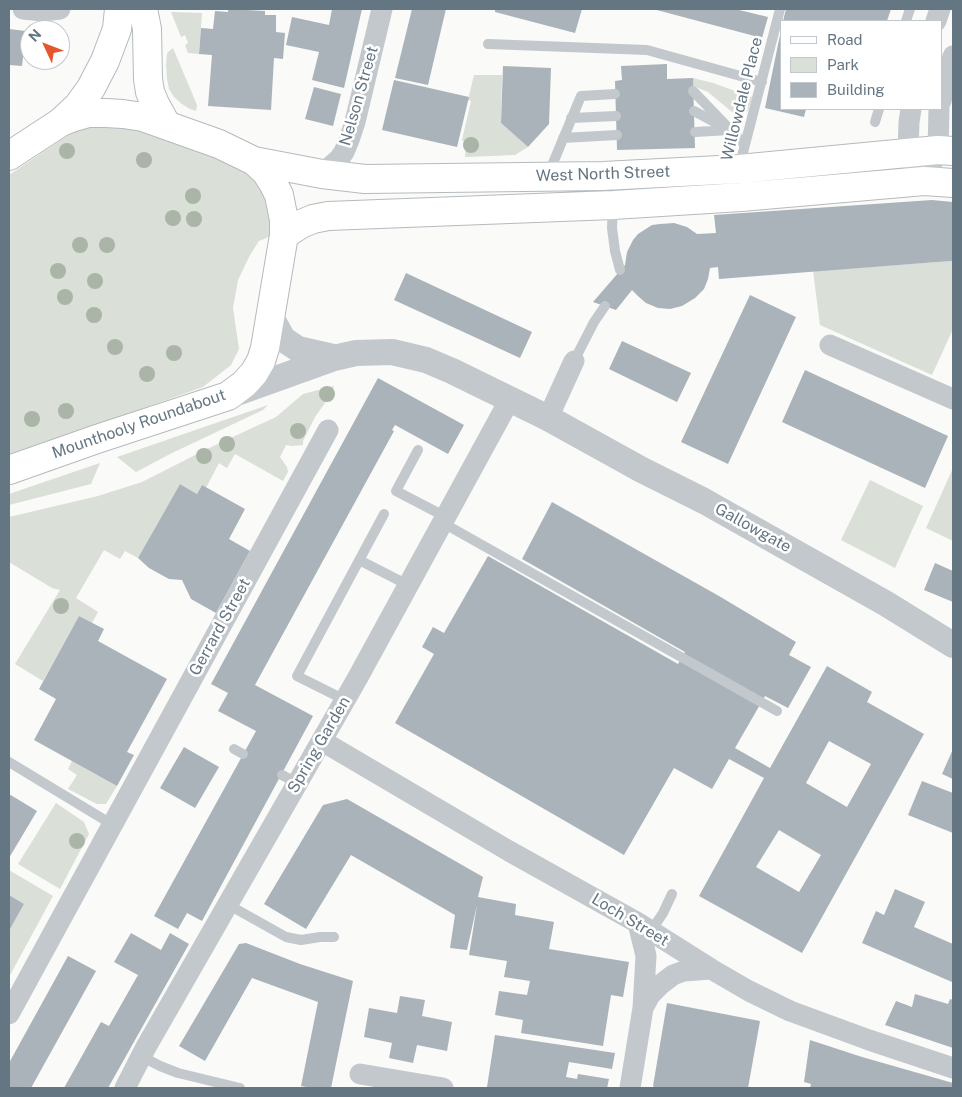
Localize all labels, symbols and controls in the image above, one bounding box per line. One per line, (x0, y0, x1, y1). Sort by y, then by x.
north arrow (20, 20, 70, 70)
legend (780, 20, 942, 110)
text: N (25, 26, 44, 45)
text: Road (827, 31, 863, 48)
street label: Willowdale Place (717, 35, 767, 163)
street label: Nelson Street (336, 44, 382, 148)
text: Park (827, 56, 859, 73)
text: Building (827, 81, 885, 98)
street label: West North Street (535, 162, 671, 186)
street label: Mounthooly Roundabout (50, 385, 228, 463)
street label: Gallowgate (712, 499, 794, 557)
street label: Gerrard Street (185, 575, 255, 679)
street label: Spring Garden (284, 693, 354, 797)
street label: Loch Street (588, 890, 672, 950)

